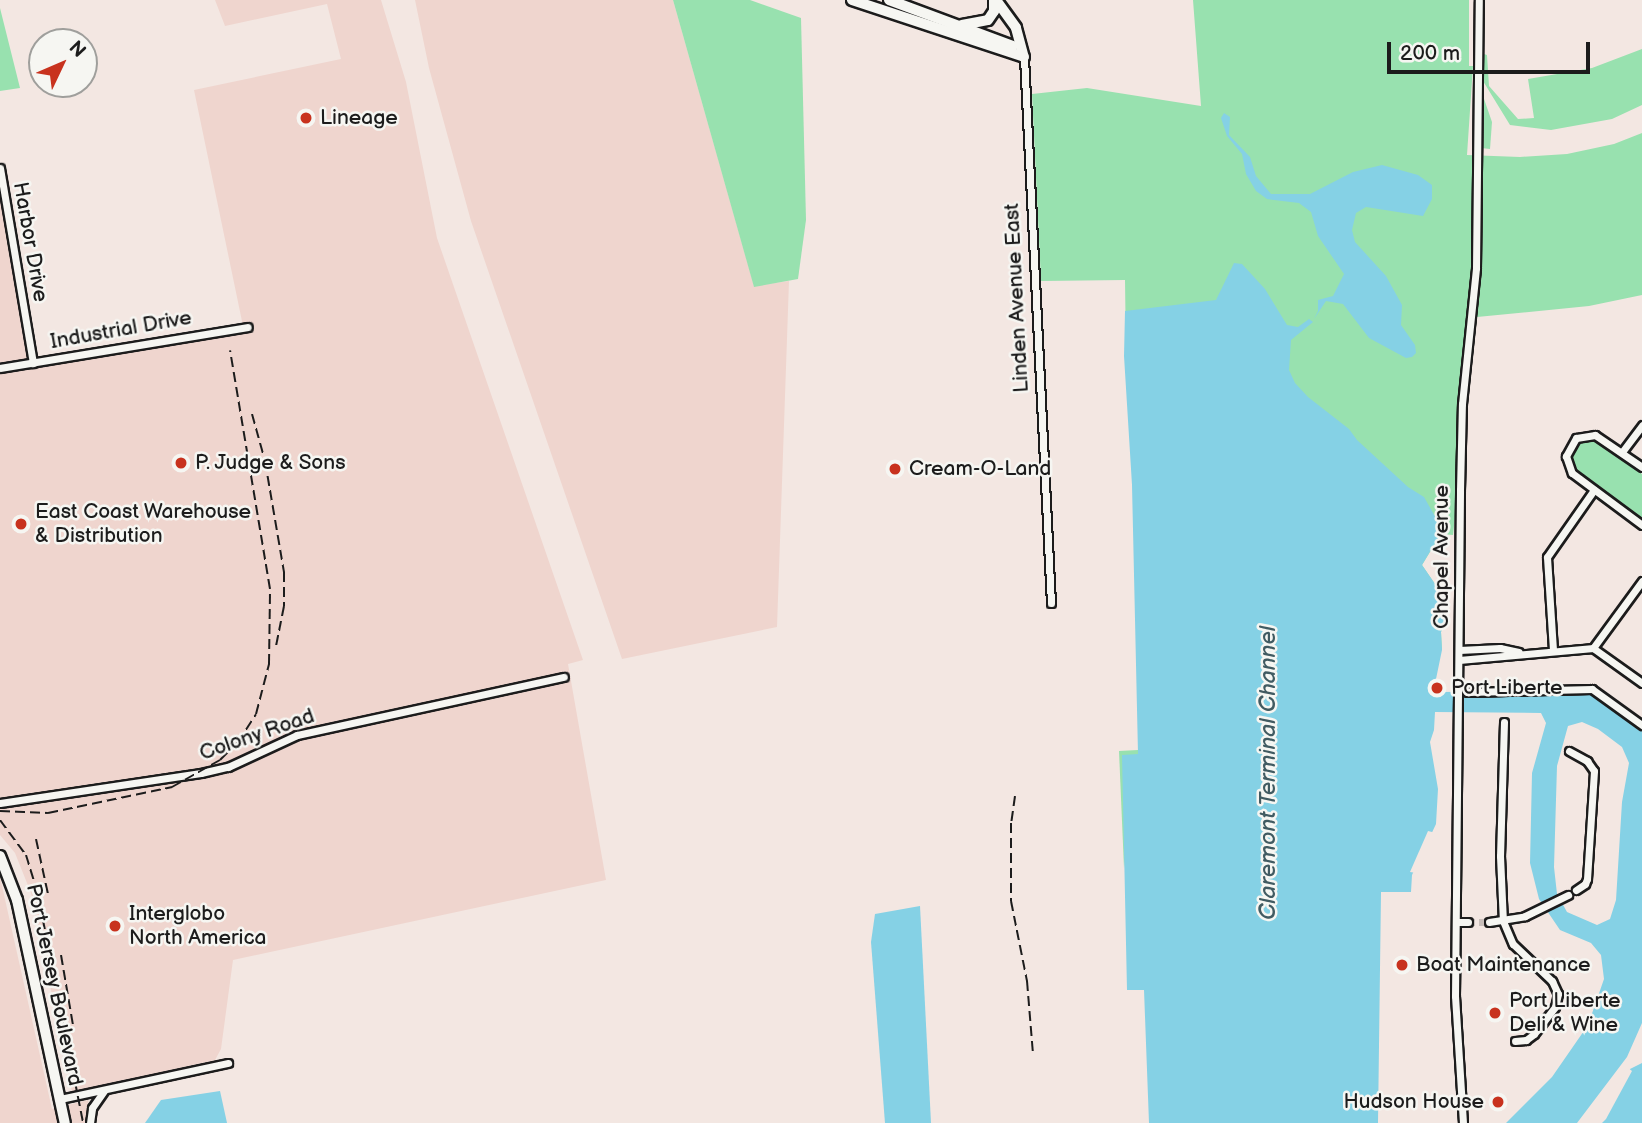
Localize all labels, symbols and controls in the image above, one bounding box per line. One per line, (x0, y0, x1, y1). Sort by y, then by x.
north arrow (28, 28, 98, 98)
scale bar (1390, 28, 1593, 72)
text: N (64, 36, 90, 63)
text: 200 m (1400, 41, 1460, 66)
place label: Lineage (320, 105, 398, 131)
marker: Lineage (298, 110, 314, 126)
street label: Harbor Drive (7, 180, 53, 304)
street label: Linden Avenue East (999, 203, 1035, 393)
street label: Industrial Drive (48, 305, 194, 355)
place label: P. Judge & Sons (195, 450, 347, 476)
marker: P. Judge & Sons (173, 455, 189, 471)
place label: Cream-O-Land (909, 456, 1051, 482)
marker: Cream-O-Land (887, 461, 903, 477)
street label: Chapel Avenue (1429, 485, 1455, 629)
place label: East Coast Warehouse & Distribution (35, 499, 252, 549)
marker: East Coast Warehouse & Distribution (13, 516, 29, 532)
water label: Claremont Terminal Channel (1254, 626, 1282, 920)
place label: Port Liberte (1451, 675, 1563, 701)
marker: Port Liberte (1429, 680, 1445, 696)
street label: Colony Road (196, 703, 318, 767)
street label: Port Jersey Boulevard (20, 881, 88, 1089)
place label: Interglobo North America (129, 901, 266, 951)
marker: Interglobo North America (107, 918, 123, 934)
place label: Boat Maintenance (1416, 952, 1591, 978)
marker: Boat Maintenance (1394, 957, 1410, 973)
place label: Port Liberte Deli & Wine (1509, 988, 1621, 1038)
marker: Port Liberte Deli & Wine (1487, 1005, 1503, 1021)
place label: Hudson House (1343, 1089, 1484, 1115)
marker: Hudson House (1490, 1094, 1506, 1110)

